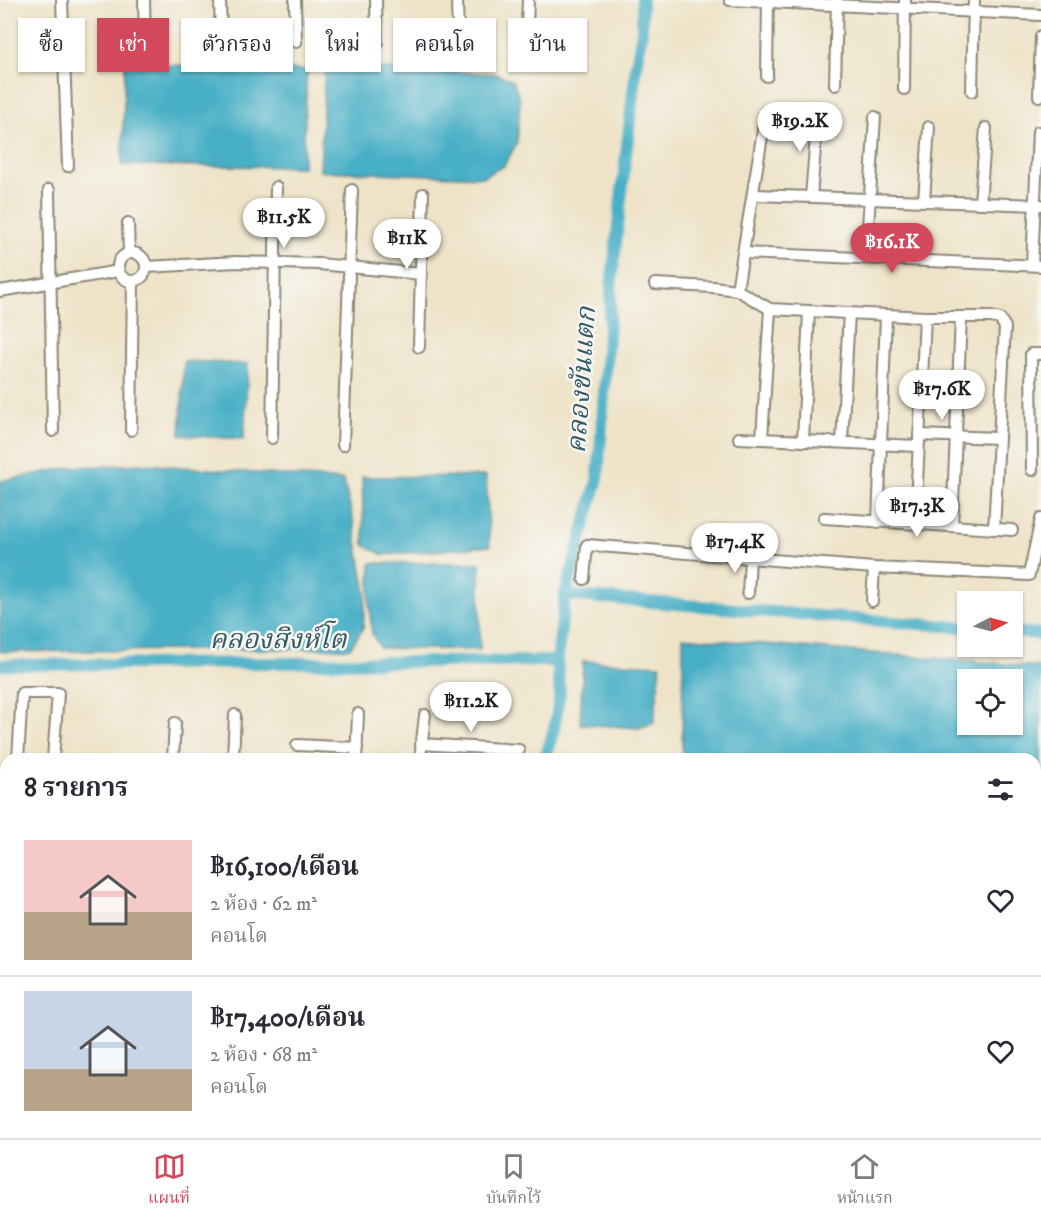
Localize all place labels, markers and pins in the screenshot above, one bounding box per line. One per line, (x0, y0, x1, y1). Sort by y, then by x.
pin: ฿19.2K (751, 102, 849, 153)
pin: ฿11.5K (235, 198, 333, 249)
pin: ฿11K (371, 219, 443, 270)
pin: ฿16.1K (843, 223, 941, 274)
pin: ฿17.6K (893, 370, 991, 421)
pin: ฿17.3K (868, 487, 966, 538)
pin: ฿17.4K (686, 523, 784, 574)
pin: ฿11.2K (422, 682, 520, 733)

